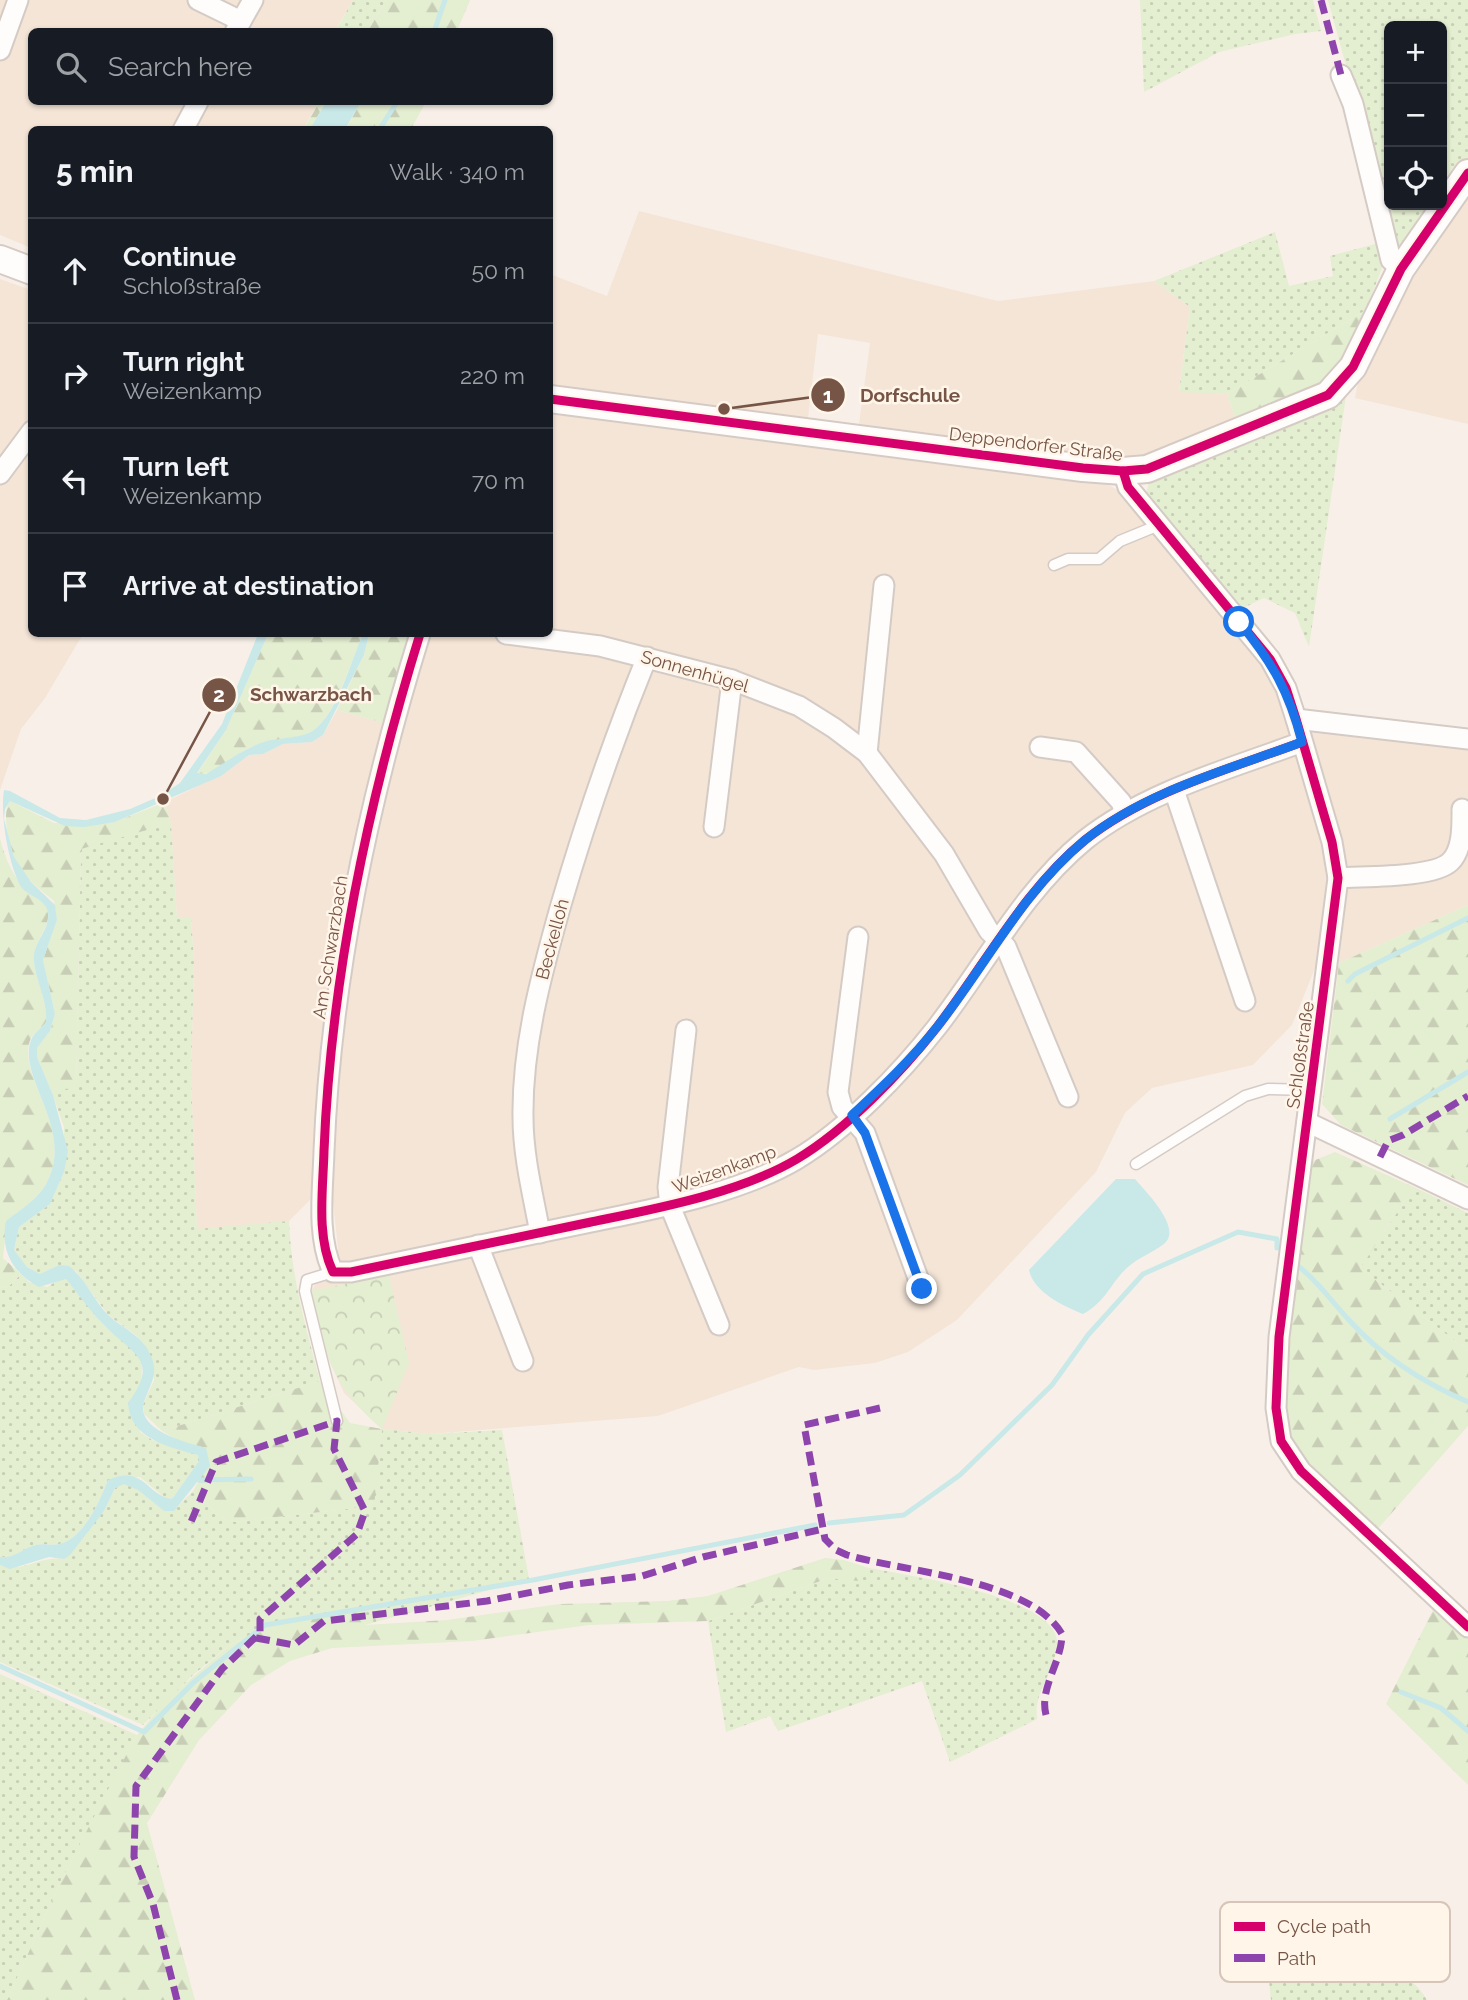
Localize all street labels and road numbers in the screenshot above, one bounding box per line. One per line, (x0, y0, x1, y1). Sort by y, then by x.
street label: Deppendorfer Straße (948, 423, 1125, 465)
street label: Sonnenhügel (639, 646, 752, 696)
street label: Am Schwarzbach (308, 874, 352, 1020)
street label: Beckelloh (531, 896, 573, 982)
street label: Schloßstraße (1282, 1000, 1318, 1110)
street label: Weizenkamp (669, 1141, 779, 1197)

